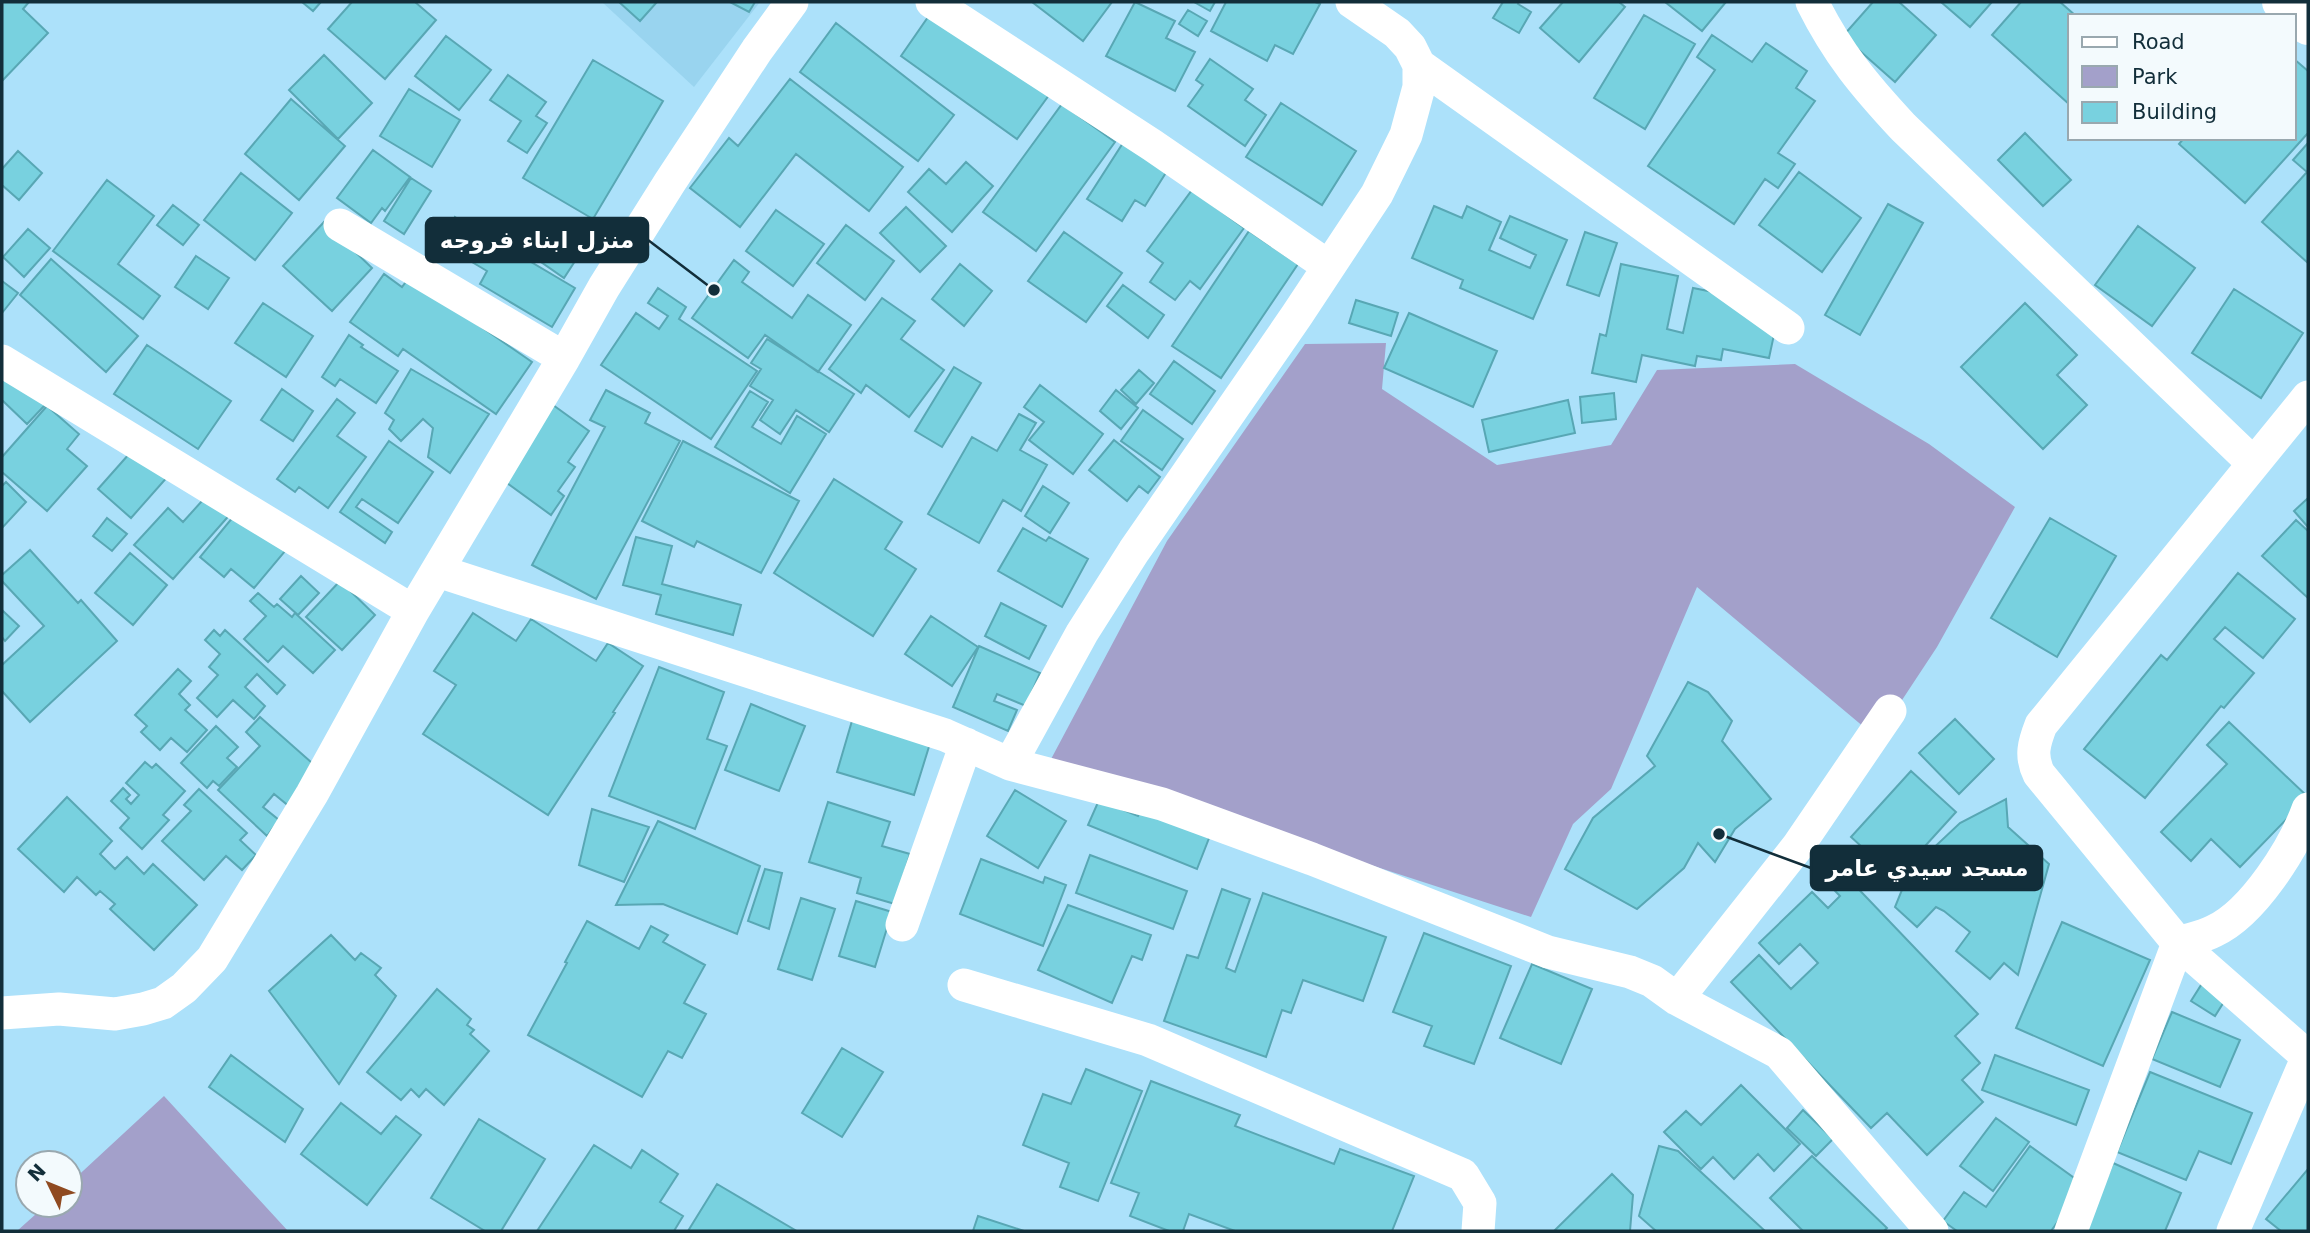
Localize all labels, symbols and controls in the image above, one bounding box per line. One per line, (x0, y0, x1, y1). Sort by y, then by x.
legend (2068, 14, 2296, 140)
text: Road (2132, 30, 2185, 54)
text: Park (2132, 65, 2178, 89)
text: Building (2132, 100, 2217, 124)
callout: منزل ابناء فروجه (426, 218, 648, 262)
text: منزل ابناء فروجه (440, 227, 634, 254)
callout: مسجد سيدي عامر (1811, 846, 2042, 890)
text: مسجد سيدي عامر (1825, 855, 2028, 882)
north arrow (14, 1149, 84, 1219)
text: N (23, 1159, 50, 1186)

